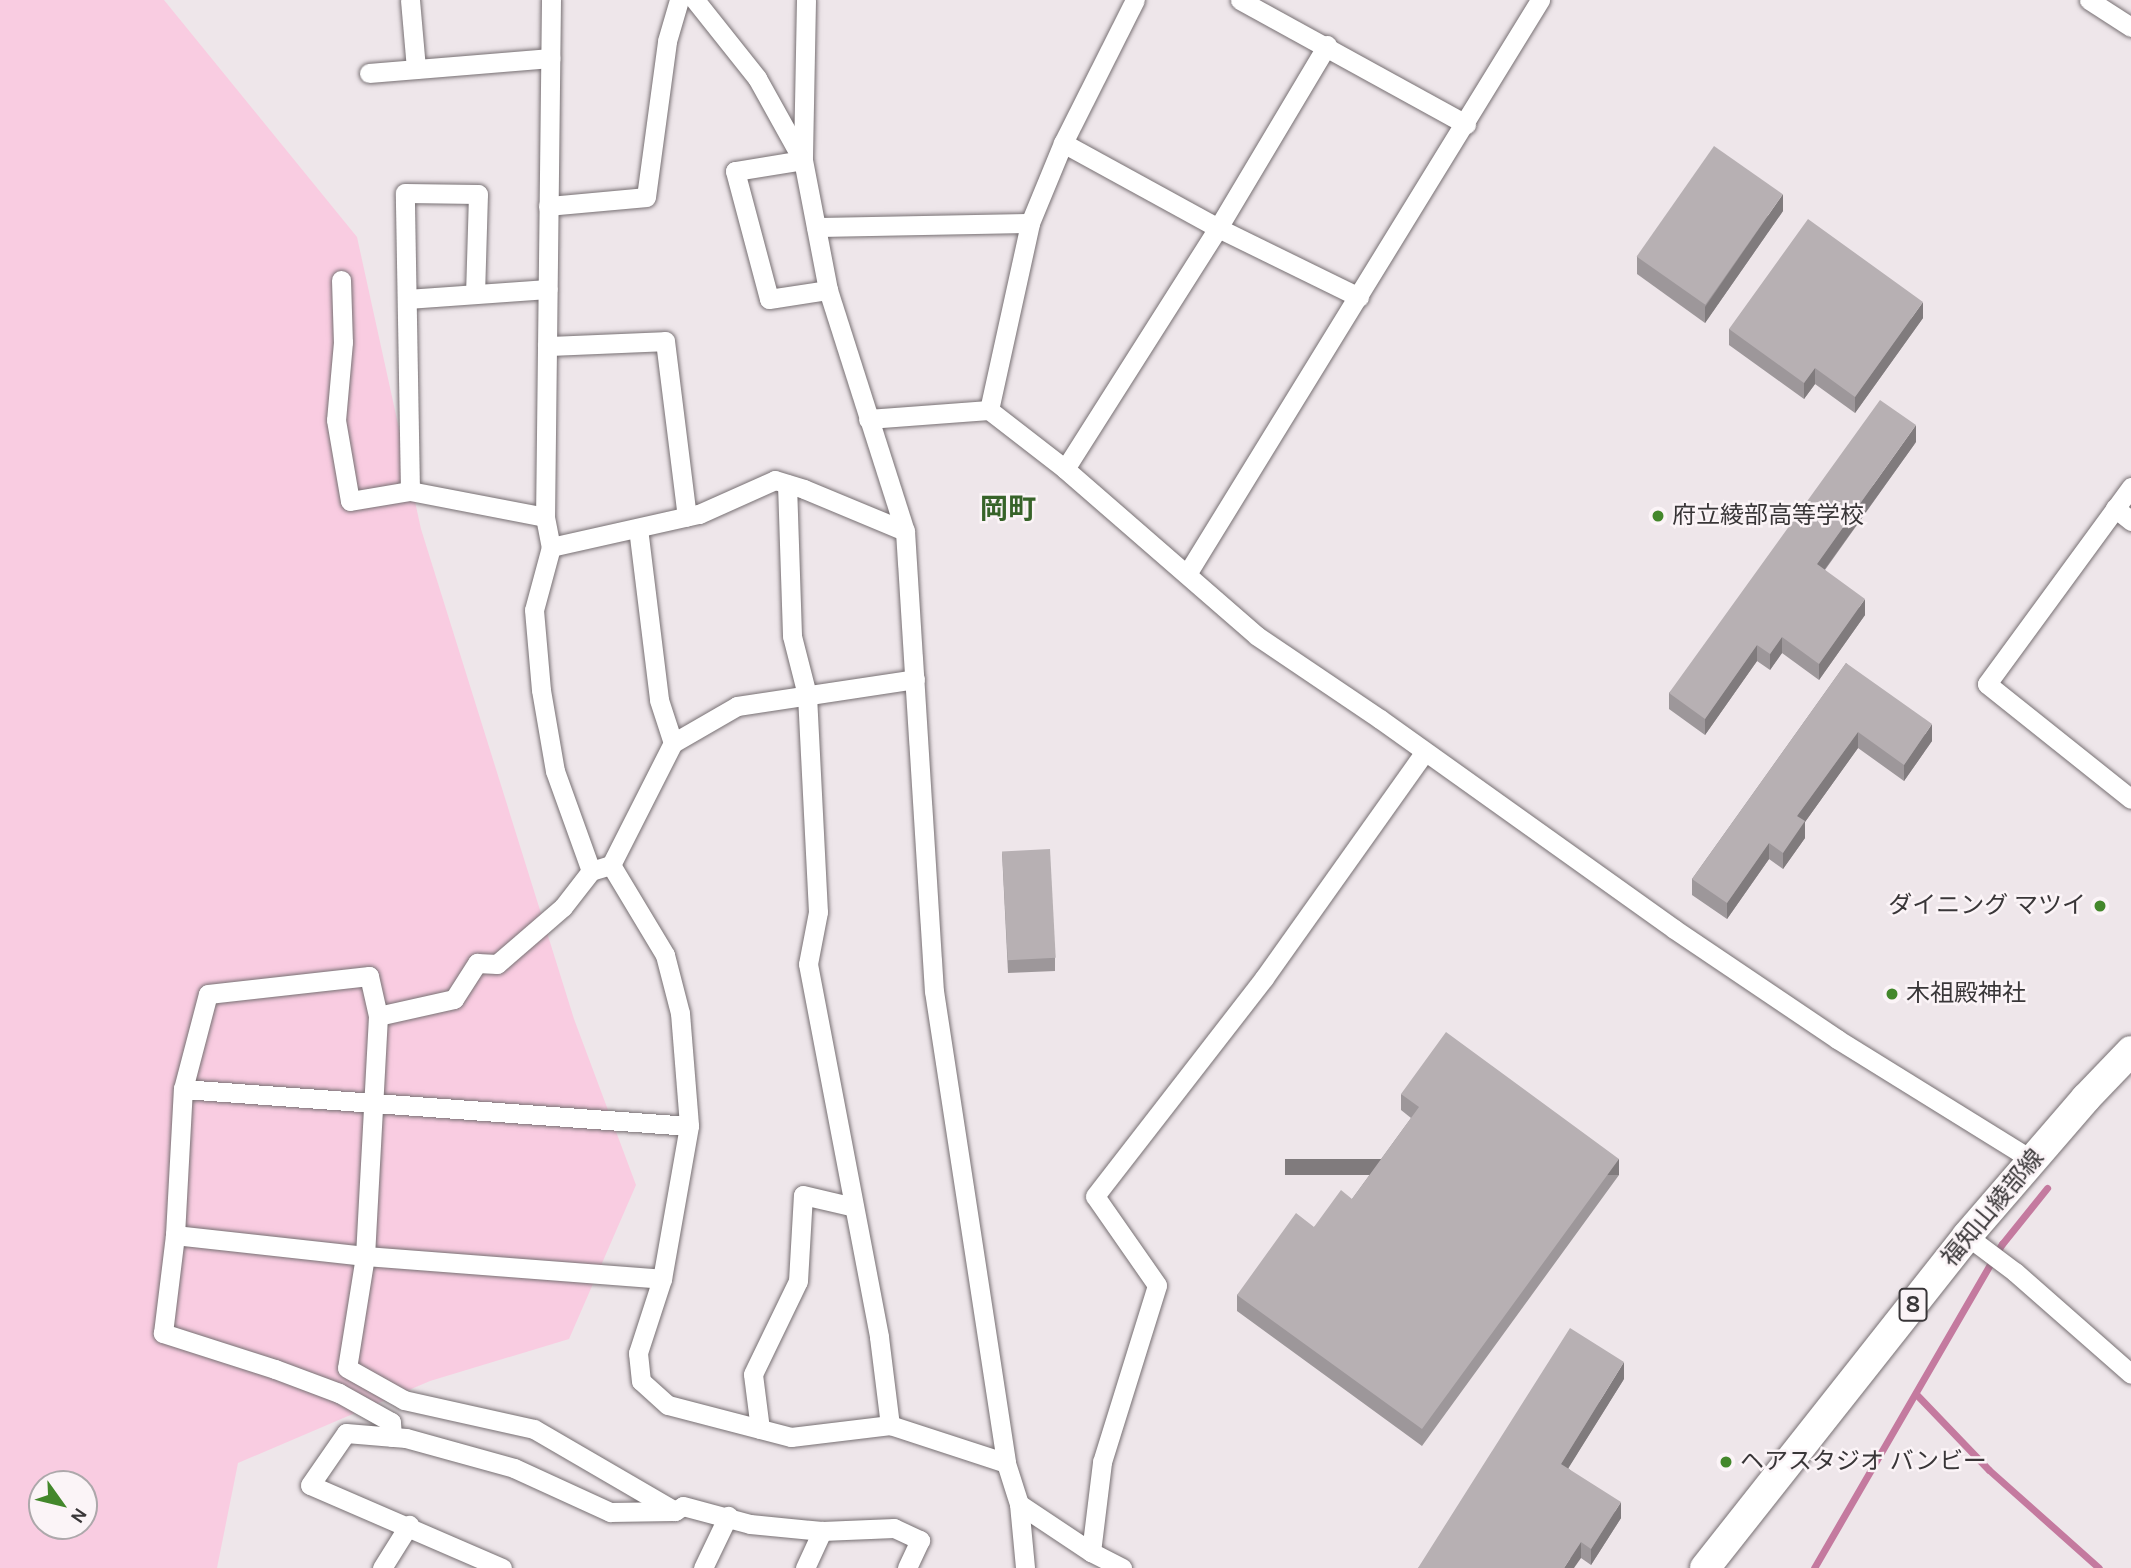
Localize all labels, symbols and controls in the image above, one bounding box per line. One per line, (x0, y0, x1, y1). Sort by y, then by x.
district label: 岡町 (980, 492, 1036, 526)
place label: 府立綾部高等学校 (1672, 502, 1864, 530)
marker: 府立綾部高等学校 (1650, 508, 1666, 524)
place label: ダイニング マツイ (1888, 892, 2086, 920)
marker: ダイニング マツイ (2092, 898, 2108, 914)
place label: 木祖殿神社 (1906, 980, 2026, 1008)
marker: 木祖殿神社 (1884, 986, 1900, 1002)
street label: 福知山綾部線 (1936, 1144, 2050, 1272)
road number: 8 (1897, 1286, 1929, 1324)
place label: ヘアスタジオ バンビー (1740, 1448, 1986, 1476)
marker: ヘアスタジオ バンビー (1718, 1454, 1734, 1470)
north arrow (28, 1470, 98, 1540)
text: N (66, 1504, 92, 1527)

